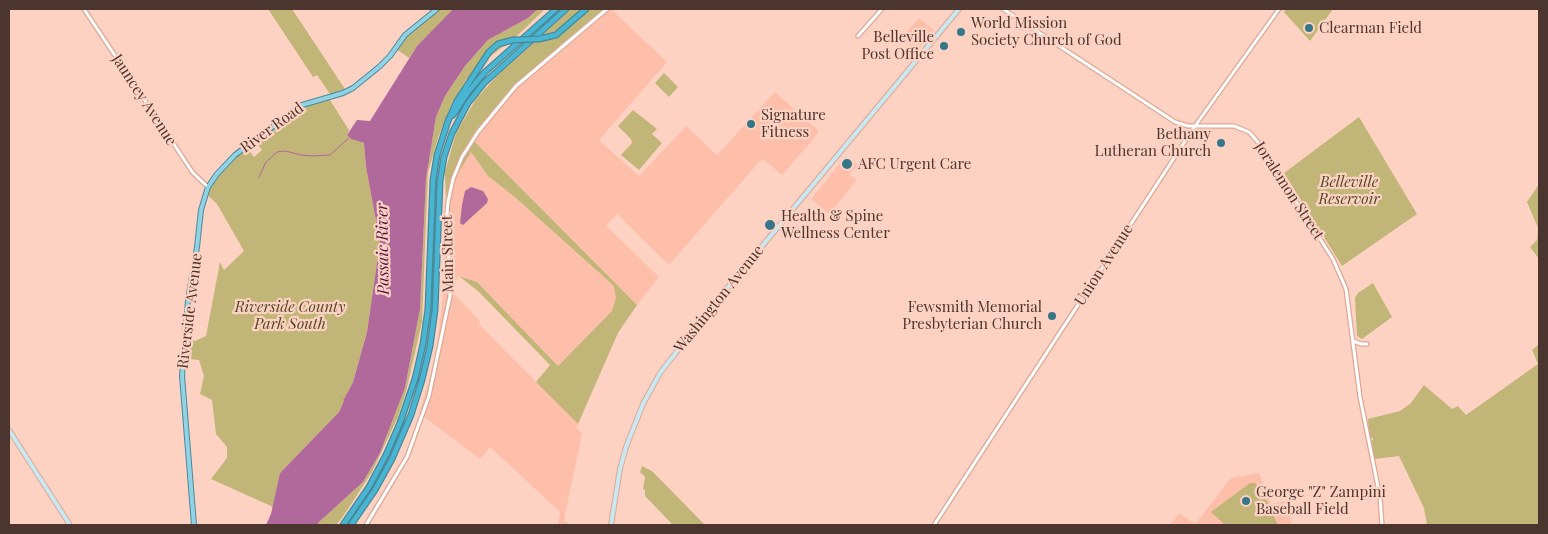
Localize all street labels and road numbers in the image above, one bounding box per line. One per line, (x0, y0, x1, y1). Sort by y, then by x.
street label: Jauncey Avenue (108, 51, 180, 149)
street label: River Road (237, 99, 307, 157)
street label: Joralemon Street (1251, 139, 1327, 243)
street label: Main Street (438, 215, 458, 293)
street label: Union Avenue (1071, 221, 1137, 309)
street label: Washington Avenue (670, 242, 768, 356)
street label: Riverside Avenue (174, 252, 206, 370)

